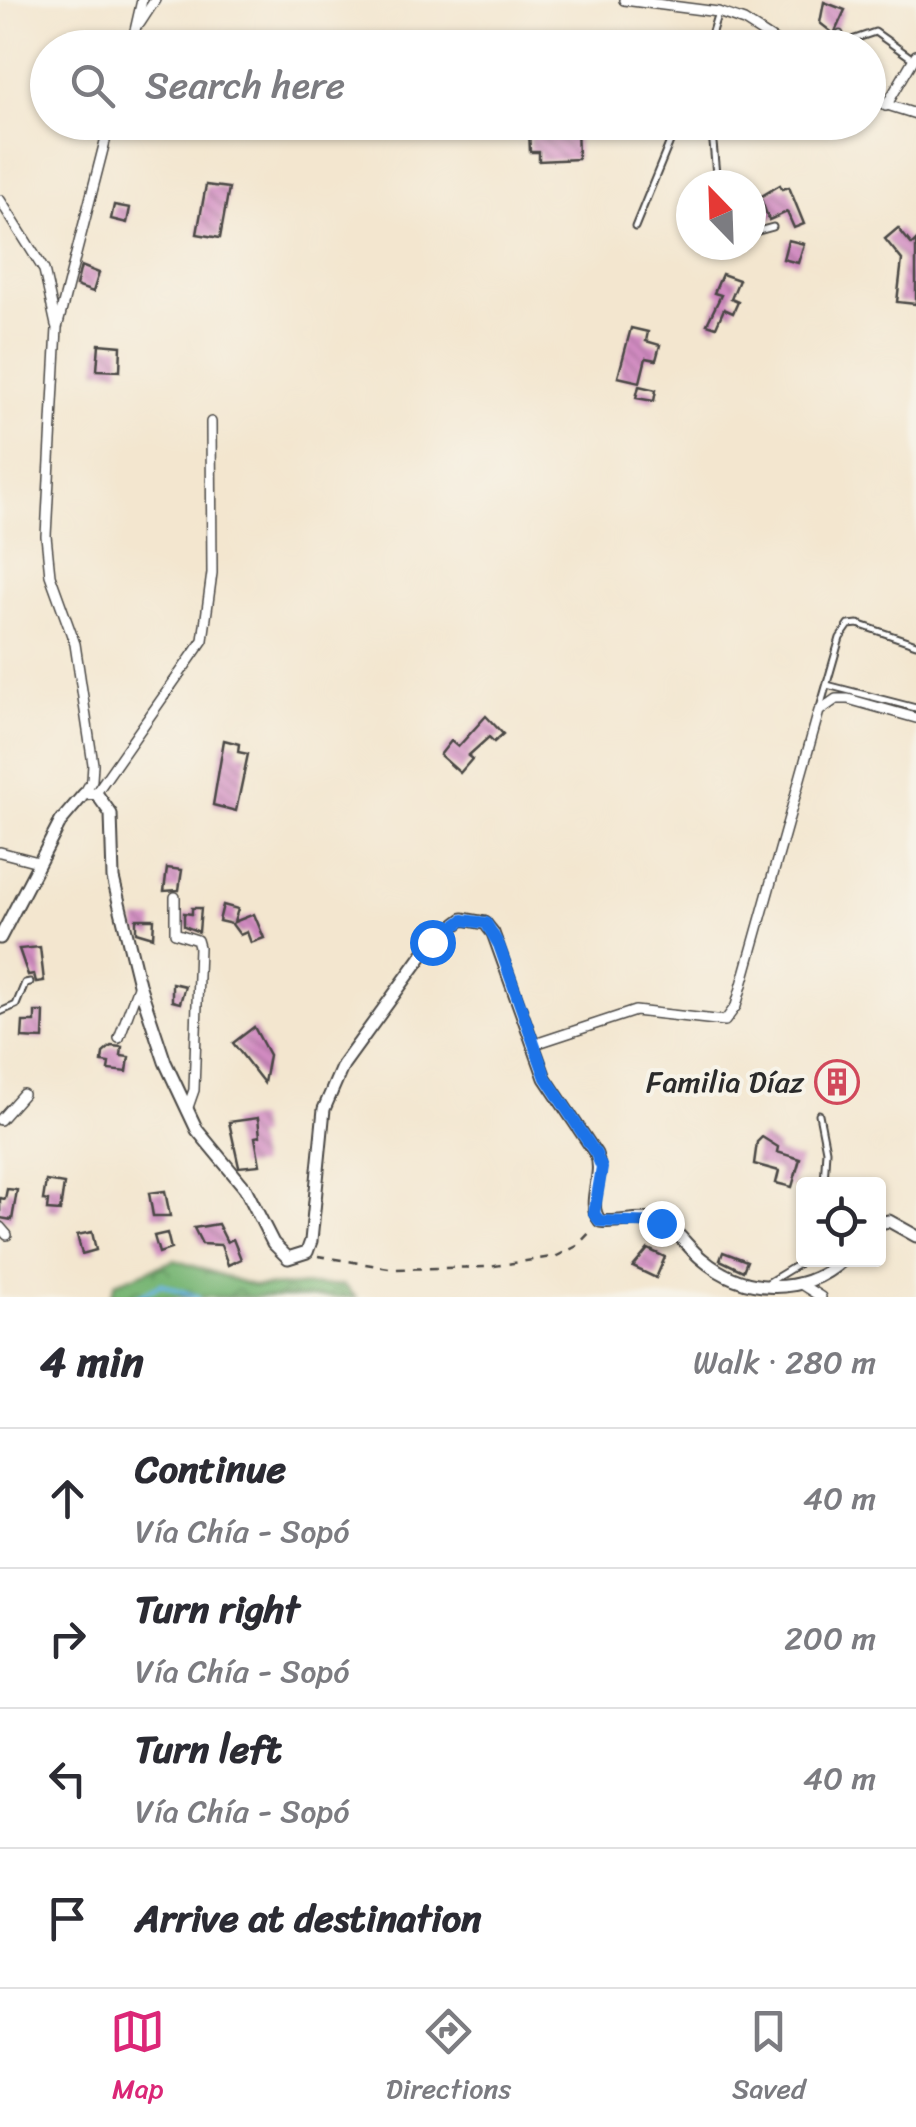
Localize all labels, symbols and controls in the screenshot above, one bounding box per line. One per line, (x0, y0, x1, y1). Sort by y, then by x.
search box (30, 30, 886, 140)
text: Search here (145, 52, 345, 119)
icon: search (65, 58, 120, 113)
north arrow (676, 170, 766, 260)
route start (410, 920, 456, 966)
place label: Familia Díaz (646, 1055, 805, 1109)
building icon: Familia Díaz (814, 1059, 860, 1105)
map controls (796, 1177, 886, 1267)
button: locate (796, 1177, 886, 1267)
route end (639, 1201, 685, 1247)
text: 4 min (40, 1325, 144, 1399)
text: Walk · 280 m (693, 1334, 876, 1391)
text: Continue (135, 1436, 286, 1503)
text: 40 m (803, 1470, 876, 1527)
icon: ahead (40, 1471, 95, 1526)
text: Vía Chía - Sopó (135, 1503, 349, 1560)
text: Turn right (135, 1576, 300, 1643)
text: 200 m (784, 1610, 876, 1667)
icon: right (40, 1611, 95, 1666)
text: Vía Chía - Sopó (135, 1643, 349, 1700)
text: Turn left (135, 1716, 281, 1783)
text: 40 m (803, 1750, 876, 1807)
icon: left (40, 1751, 95, 1806)
text: Vía Chía - Sopó (135, 1783, 349, 1840)
text: Arrive at destination (135, 1885, 482, 1952)
icon: arrive (40, 1891, 95, 1946)
tab: Map (110, 2004, 165, 2113)
tab: Directions (386, 2004, 511, 2113)
tab: Saved (732, 2004, 806, 2113)

